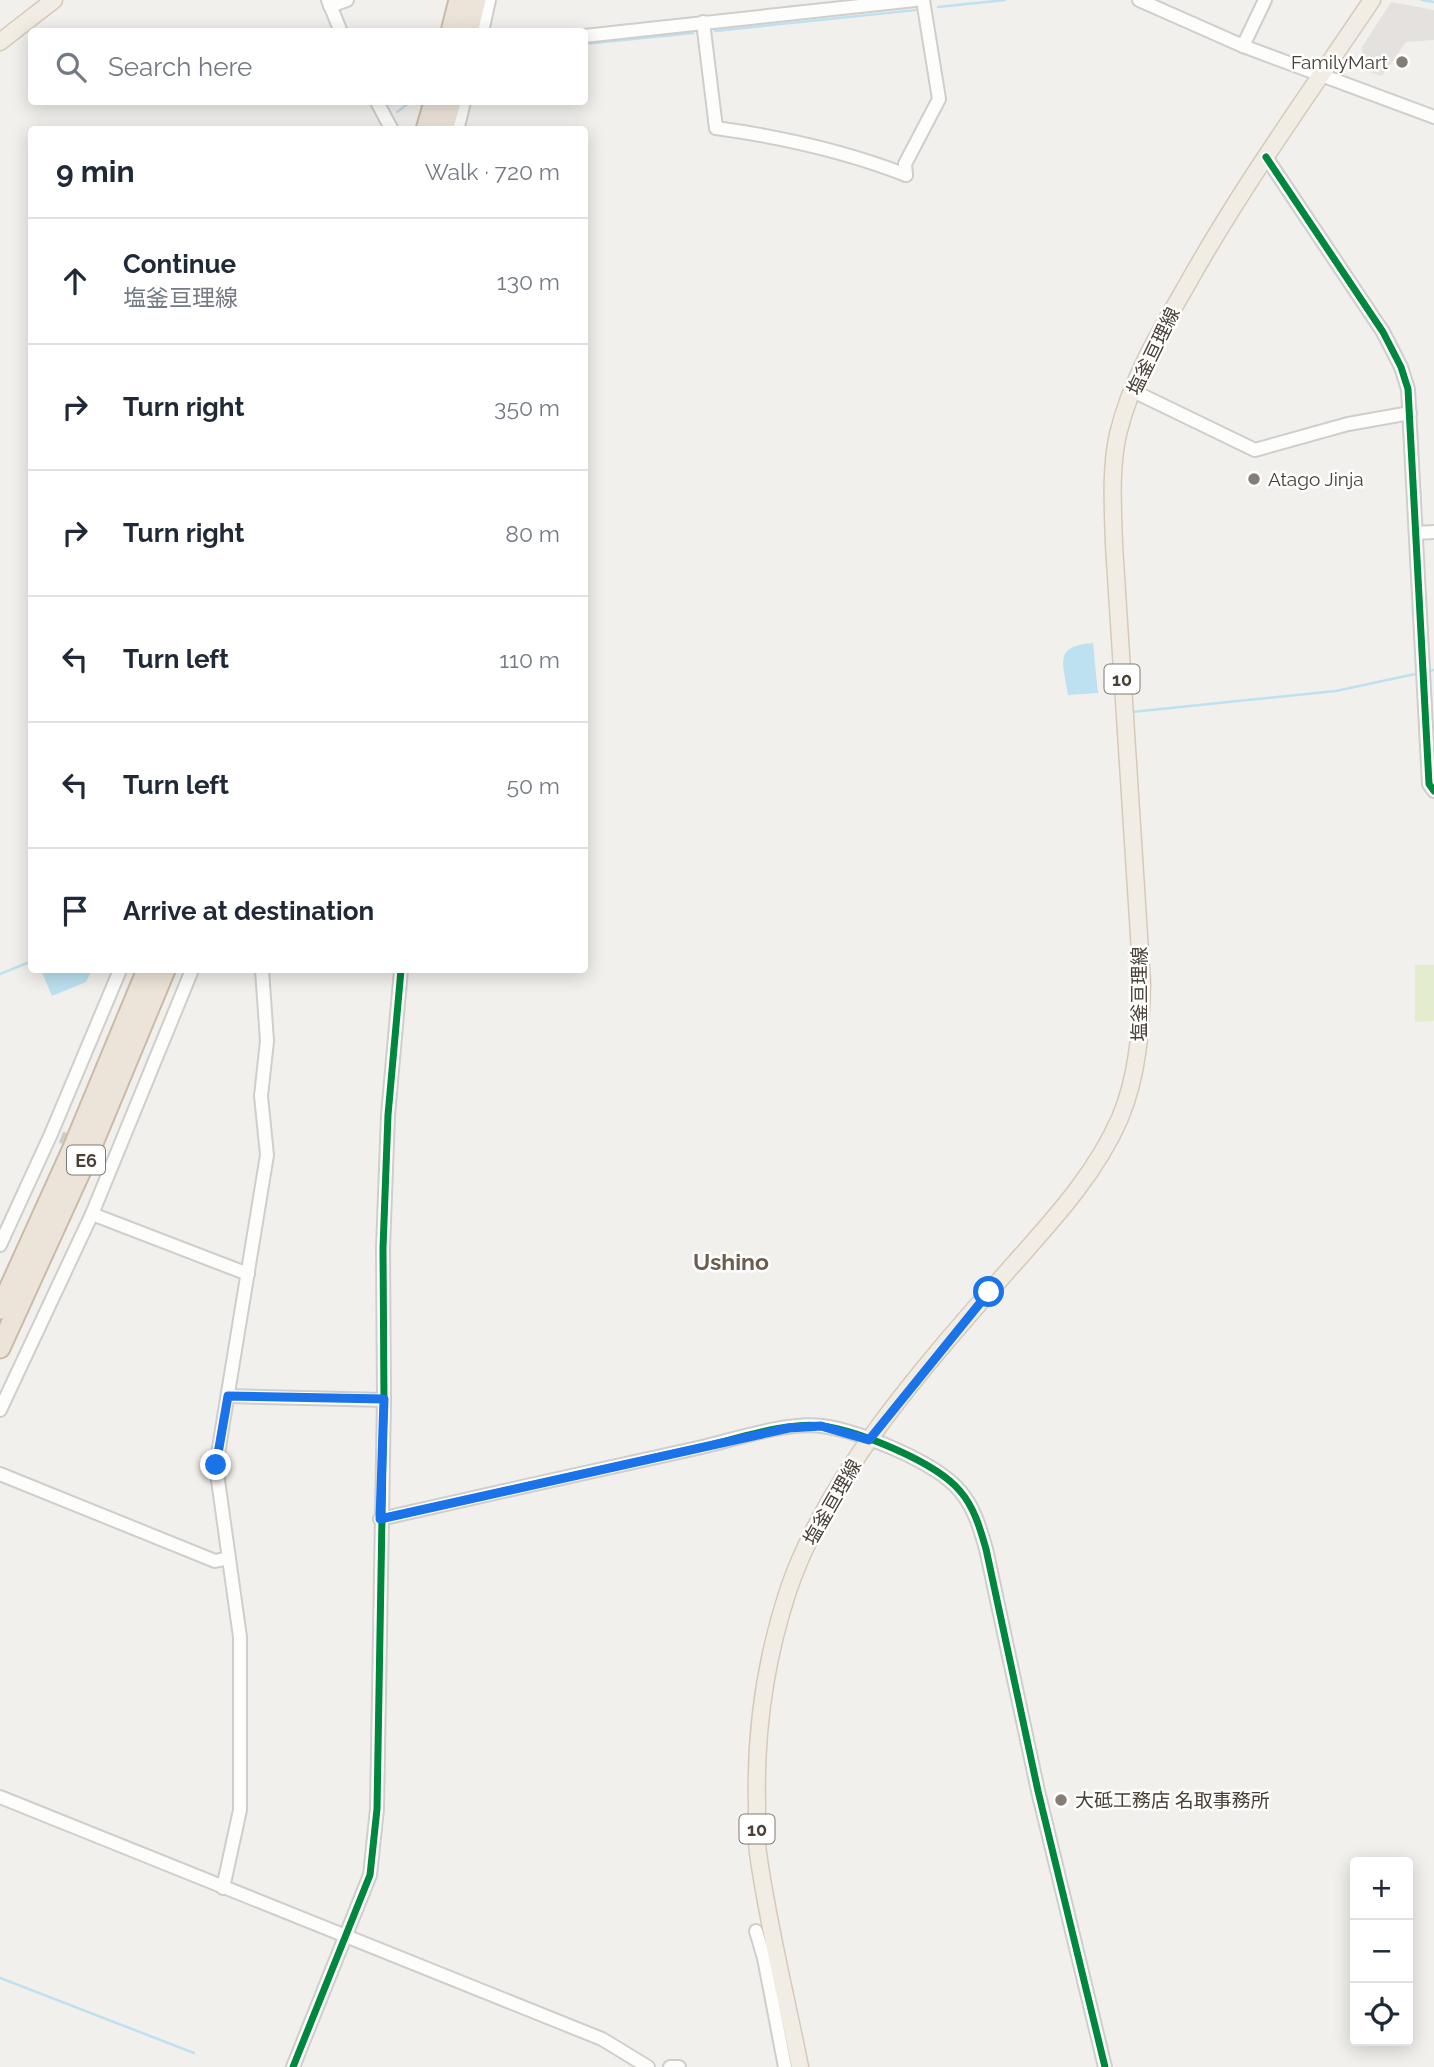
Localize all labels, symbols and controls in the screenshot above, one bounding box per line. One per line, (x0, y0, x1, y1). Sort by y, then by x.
search box (28, 28, 588, 105)
icon: search (52, 48, 90, 86)
place label: FamilyMart (1291, 51, 1389, 73)
text: Search here (108, 52, 252, 82)
marker: FamilyMart (1394, 54, 1410, 70)
text: 9 min (56, 154, 135, 189)
text: Walk · 720 m (425, 158, 560, 185)
text: Continue (123, 249, 236, 279)
icon: ahead (56, 262, 94, 300)
text: 130 m (497, 268, 560, 295)
text: 塩釜亘理線 (123, 284, 238, 311)
street label: 塩釜亘理線 (1122, 303, 1184, 399)
icon: right (56, 388, 94, 426)
text: Turn right (123, 392, 244, 422)
text: 350 m (494, 394, 560, 421)
place label: Atago Jinja (1268, 468, 1364, 490)
marker: Atago Jinja (1246, 471, 1262, 487)
icon: right (56, 514, 94, 552)
text: Turn right (123, 518, 244, 548)
text: 80 m (505, 520, 560, 547)
icon: left (56, 640, 94, 678)
text: Turn left (123, 644, 229, 674)
text: 110 m (499, 646, 560, 673)
road number: 10 (1104, 664, 1140, 694)
icon: left (56, 766, 94, 804)
text: Turn left (123, 770, 229, 800)
text: 50 m (506, 772, 560, 799)
icon: arrive (56, 892, 94, 930)
text: Arrive at destination (123, 896, 374, 926)
street label: 塩釜亘理線 (1128, 946, 1150, 1042)
road number: E6 (67, 1146, 105, 1175)
district label: Ushino (693, 1248, 769, 1275)
route start (973, 1276, 1004, 1307)
route end (200, 1449, 231, 1480)
street label: 塩釜亘理線 (799, 1455, 865, 1549)
place label: 大砥工務店 名取事務所 (1075, 1789, 1270, 1811)
marker: 大砥工務店 名取事務所 (1053, 1792, 1069, 1808)
road number: 10 (740, 1814, 774, 1843)
map controls (1350, 1857, 1413, 2046)
button: + (1350, 1857, 1413, 1920)
button: − (1350, 1920, 1413, 1983)
button: locate (1350, 1983, 1413, 2046)

